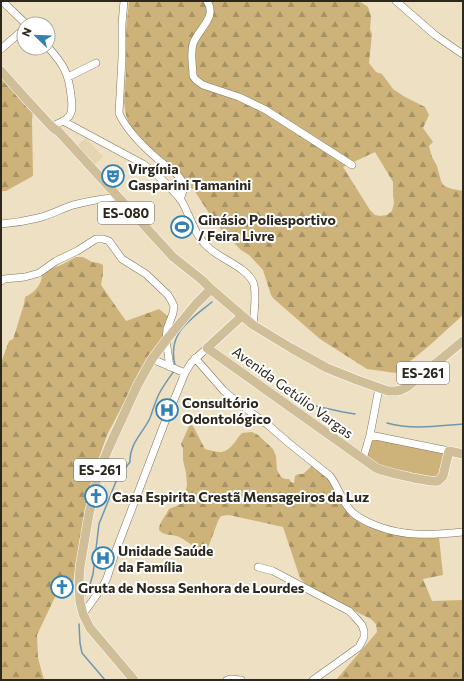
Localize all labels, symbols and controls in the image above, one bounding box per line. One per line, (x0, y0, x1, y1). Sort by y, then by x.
north arrow (16, 16, 56, 56)
text: N (19, 26, 34, 38)
place label: Virgínia Gasparini Tamanini (128, 160, 251, 193)
theatre icon: Virgínia Gasparini Tamanini (100, 163, 126, 189)
road number: ES-080 (98, 202, 154, 224)
place label: Ginásio Poliesportivo / Feira Livre (198, 211, 336, 244)
sports icon: Ginásio Poliesportivo / Feira Livre (169, 214, 195, 240)
street label: Avenida Getúlio Vargas (229, 342, 357, 442)
road number: ES-261 (397, 362, 449, 384)
place label: Consultório Odontológico (182, 394, 271, 427)
hospital icon: Consultório Odontológico (154, 397, 180, 423)
road number: ES-261 (74, 459, 126, 481)
church icon: Casa Espirita Crestã Mensageiros da Luz (83, 483, 109, 509)
place label: Casa Espirita Crestã Mensageiros da Luz (112, 488, 369, 505)
place label: Unidade Saúde da Família (118, 542, 213, 575)
hospital icon: Unidade Saúde da Família (90, 545, 116, 571)
church icon: Gruta de Nossa Senhora de Lourdes (49, 574, 75, 600)
place label: Gruta de Nossa Senhora de Lourdes (78, 579, 305, 596)

